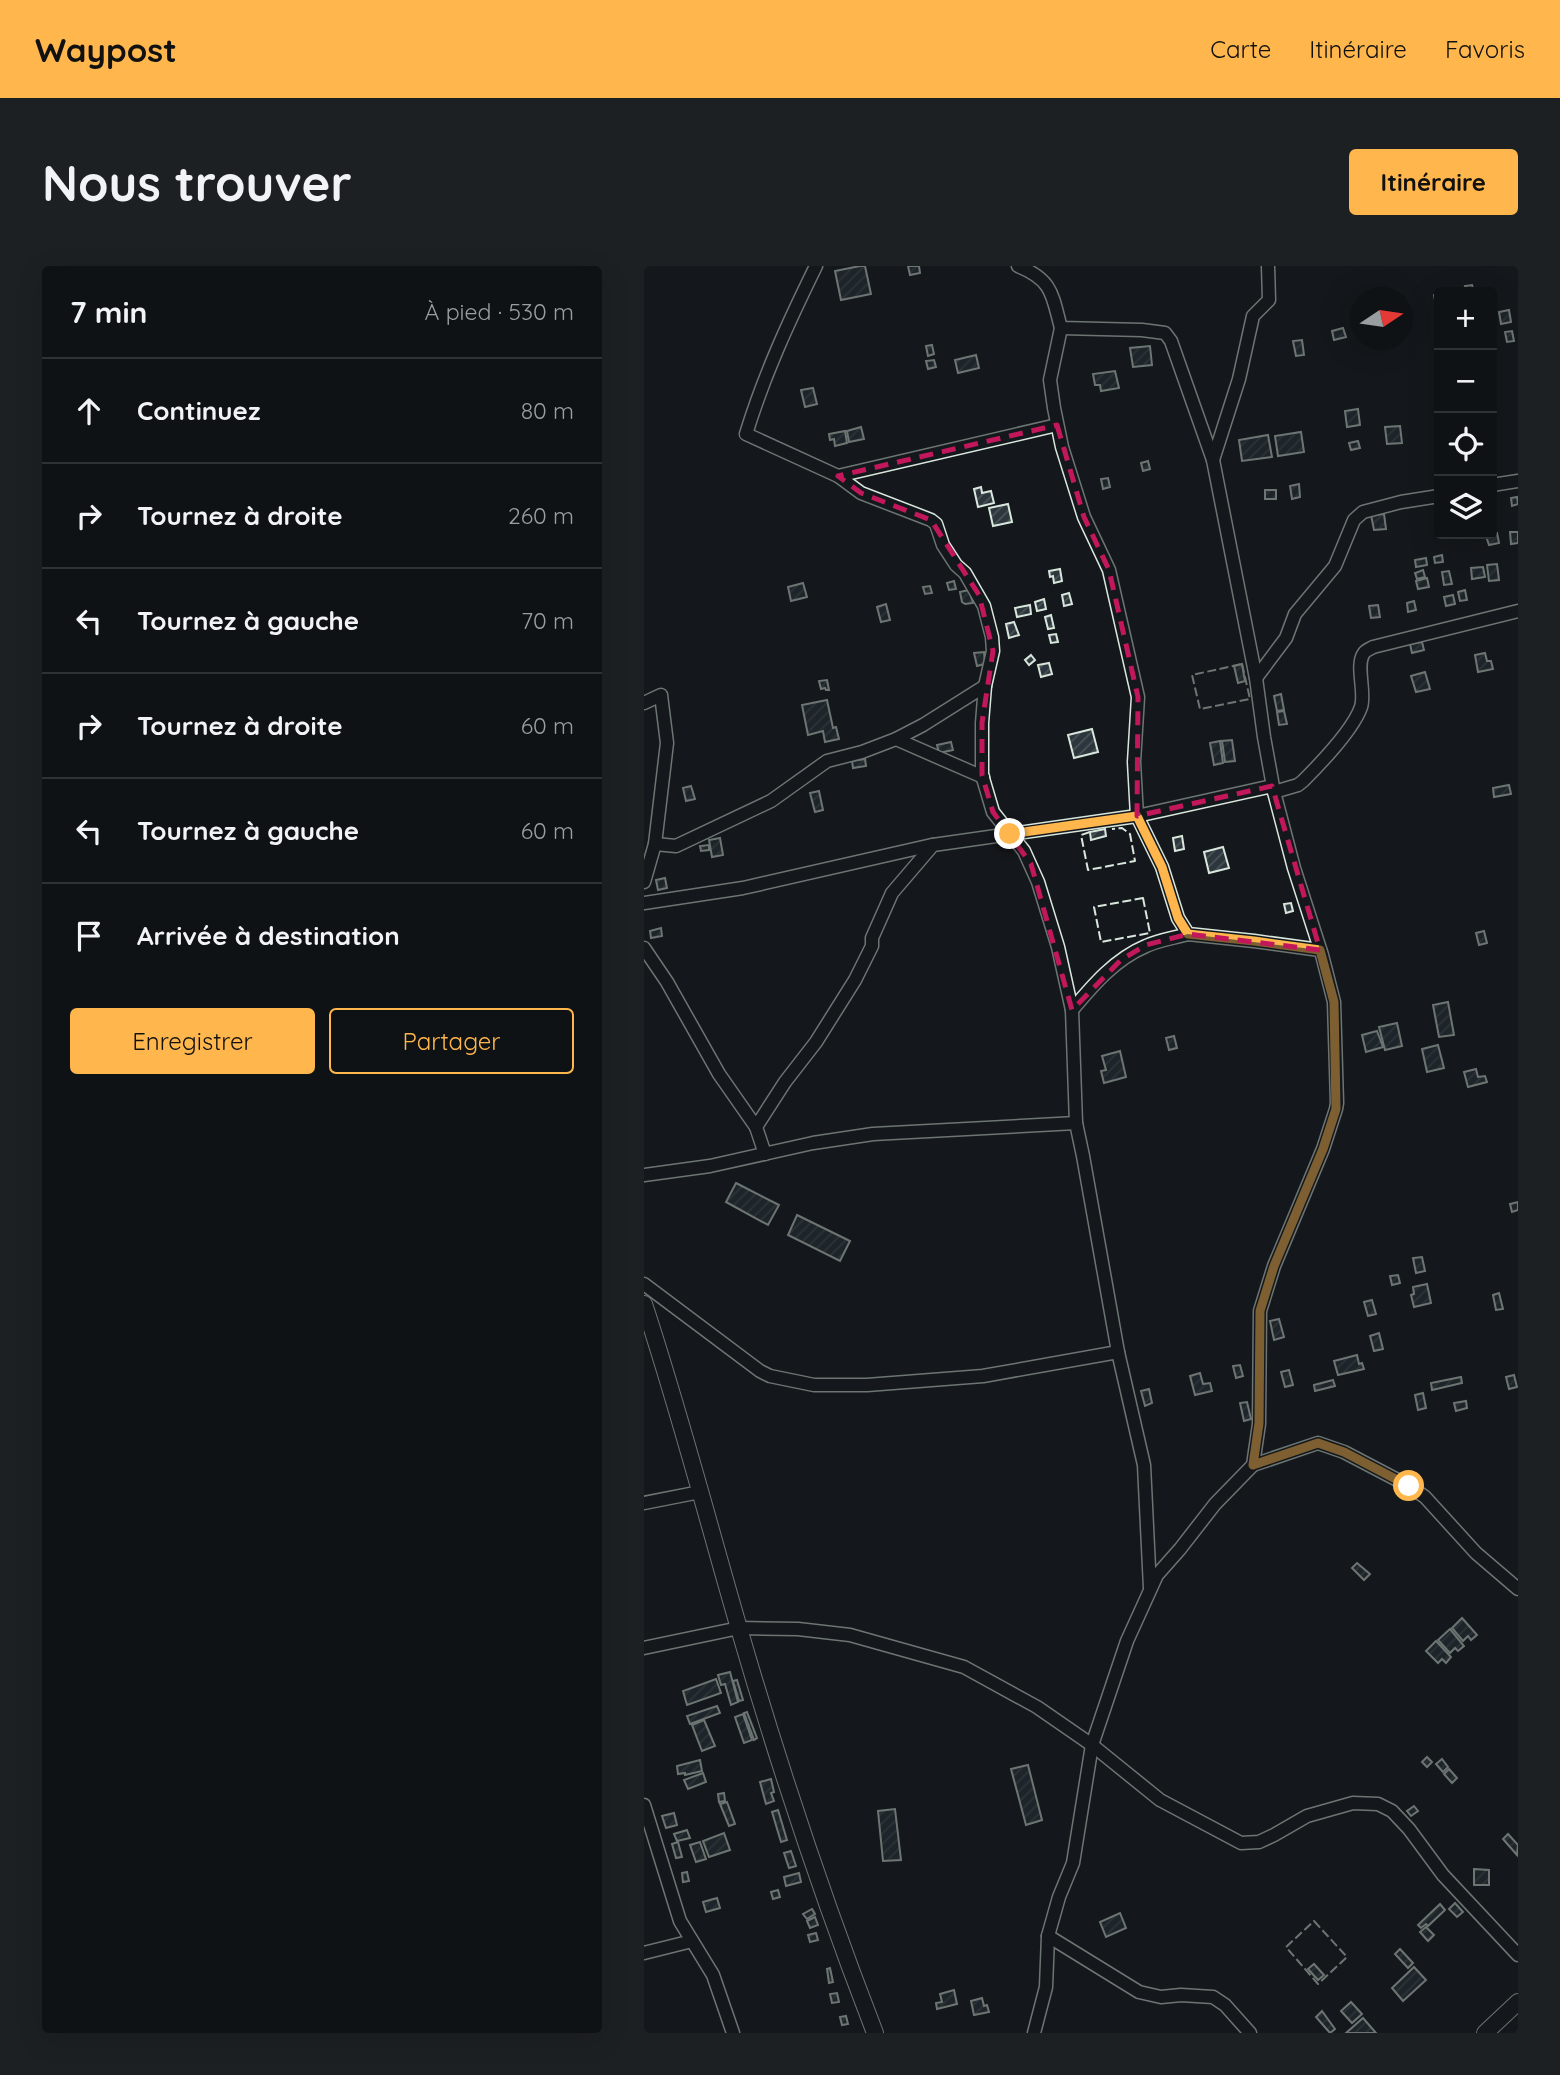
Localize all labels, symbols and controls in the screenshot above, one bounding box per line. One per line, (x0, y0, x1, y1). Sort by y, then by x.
text: Waypost (35, 29, 177, 70)
text: Carte (1210, 34, 1271, 64)
text: Itinéraire (1309, 34, 1407, 64)
text: Favoris (1445, 34, 1525, 64)
button: Itinéraire (1349, 149, 1518, 215)
text: Nous trouver (42, 152, 352, 213)
north arrow (1350, 287, 1413, 350)
map controls (1434, 287, 1497, 539)
button: + (1434, 287, 1497, 350)
text: 7 min (70, 293, 148, 331)
text: À pied · 530 m (424, 297, 574, 326)
button: − (1434, 350, 1497, 413)
icon: ahead (70, 392, 108, 430)
text: Continuez (137, 394, 260, 427)
text: 80 m (521, 396, 574, 425)
button: locate (1434, 413, 1497, 476)
button: layers (1434, 476, 1497, 539)
icon: right (70, 497, 108, 535)
text: Tournez à droite (137, 499, 342, 532)
text: 260 m (508, 501, 574, 530)
icon: left (70, 602, 108, 640)
text: Tournez à gauche (137, 604, 359, 637)
text: 70 m (521, 606, 574, 635)
icon: right (70, 707, 108, 745)
text: Tournez à droite (137, 709, 342, 742)
text: 60 m (521, 711, 574, 740)
icon: left (70, 812, 108, 850)
text: Tournez à gauche (137, 814, 359, 847)
text: 60 m (521, 816, 574, 845)
route end (994, 818, 1025, 849)
icon: arrive (70, 917, 108, 955)
text: Arrivée à destination (137, 919, 400, 952)
button: Enregistrer (70, 1008, 315, 1074)
button: Partager (329, 1008, 574, 1074)
route start (1393, 1470, 1424, 1501)

